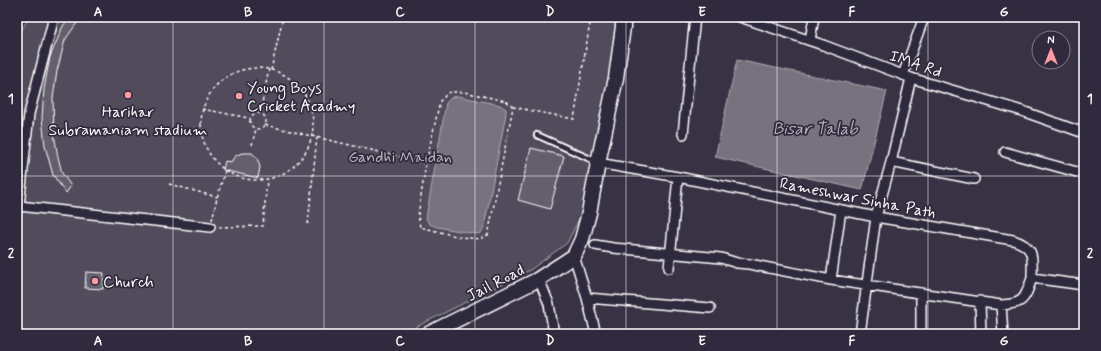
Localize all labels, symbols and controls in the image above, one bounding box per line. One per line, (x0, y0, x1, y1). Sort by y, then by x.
text: A (94, 4, 102, 21)
text: B (244, 4, 253, 21)
text: C (395, 4, 405, 21)
text: D (546, 4, 555, 21)
text: E (698, 4, 706, 21)
text: F (849, 4, 856, 21)
text: G (1000, 4, 1009, 21)
north arrow (1031, 30, 1071, 70)
text: N (1047, 34, 1055, 48)
street label: IMA Rd (886, 46, 945, 83)
place label: Young Boys Cricket Acadmy (247, 78, 355, 117)
marker: Harihar Subramaniam stadium (123, 90, 133, 100)
text: 1 (8, 91, 14, 108)
marker: Young Boys Cricket Acadmy (234, 91, 244, 101)
text: 1 (1087, 91, 1093, 108)
place label: Harihar Subramaniam stadium (48, 102, 208, 141)
water label: Bisar Talab (772, 118, 858, 140)
park label: Gandhi Maidan (348, 147, 452, 168)
street label: Rameshwar Sinha Path (778, 173, 938, 224)
text: 2 (8, 245, 15, 262)
text: 2 (1087, 245, 1094, 262)
street label: Jail Road (463, 260, 528, 307)
place label: Church (103, 272, 154, 293)
marker: Church (90, 276, 100, 286)
text: A (94, 333, 102, 350)
text: B (244, 333, 253, 350)
text: C (395, 333, 405, 350)
text: D (546, 333, 555, 350)
text: E (698, 333, 706, 350)
text: F (849, 333, 856, 350)
text: G (1000, 333, 1009, 350)

